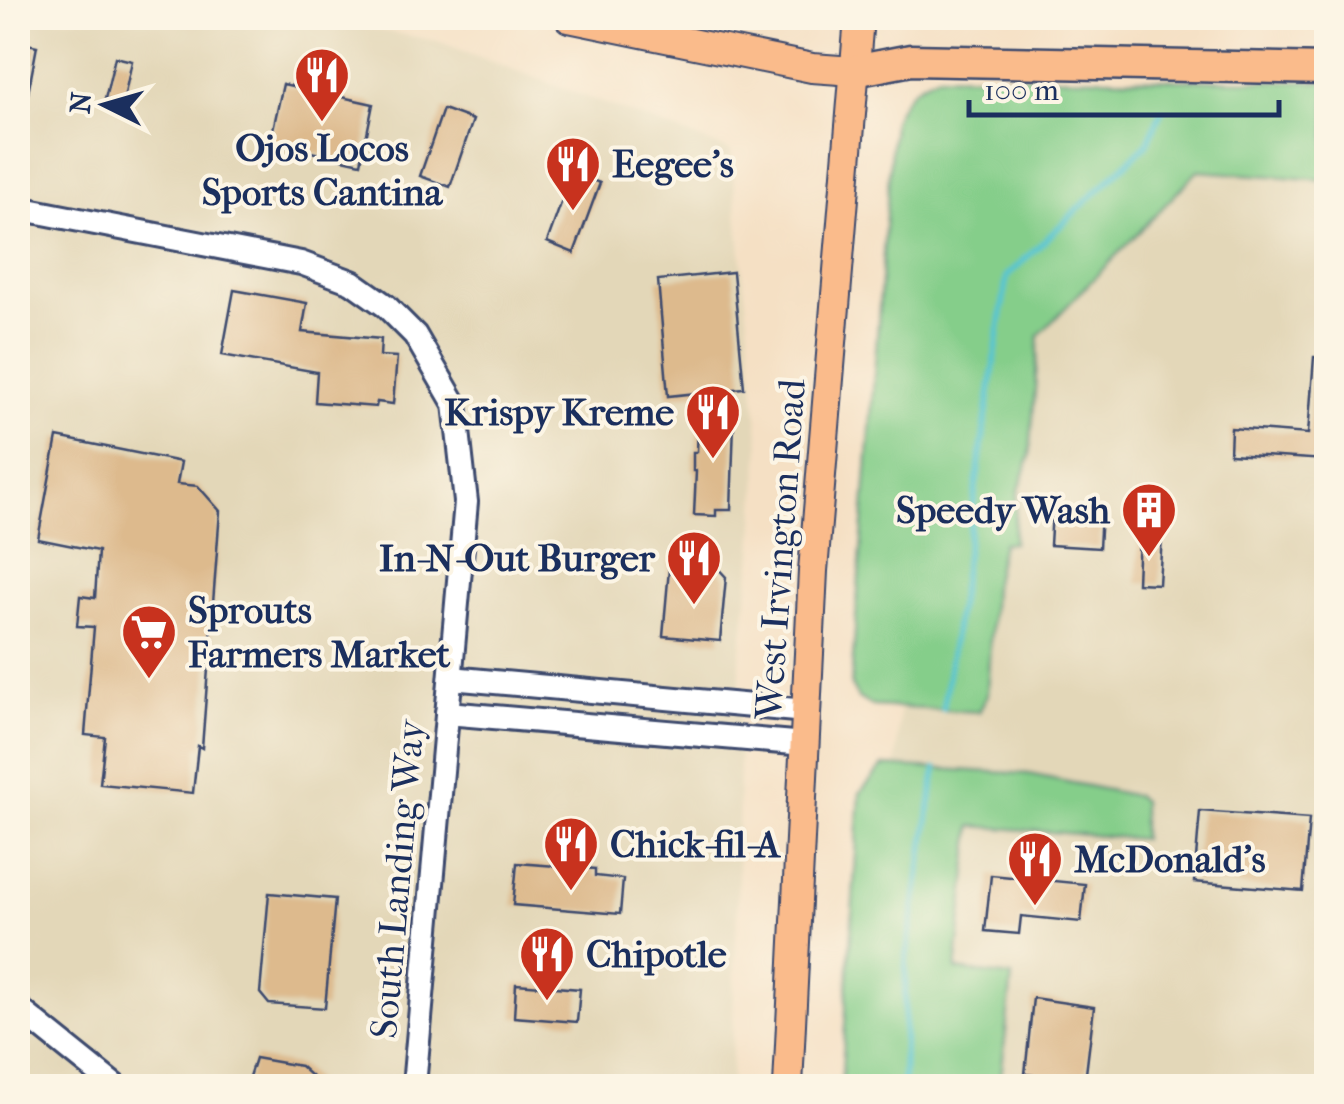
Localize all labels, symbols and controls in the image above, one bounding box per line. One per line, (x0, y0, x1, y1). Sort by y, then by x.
restaurant icon: Ojos Locos Sports Cantina (292, 45, 352, 124)
north arrow (55, 55, 155, 155)
scale bar (969, 55, 1279, 117)
text: 100 m (984, 73, 1059, 108)
text: N (63, 90, 98, 115)
place label: Ojos Locos Sports Cantina (202, 126, 444, 215)
restaurant icon: Eegee's (543, 134, 603, 213)
place label: Eegee's (612, 142, 734, 187)
street label: West Irvington Road (746, 377, 815, 722)
restaurant icon: Krispy Kreme (683, 382, 743, 461)
place label: Krispy Kreme (444, 390, 674, 435)
building icon: Speedy Wash (1119, 480, 1179, 559)
place label: Speedy Wash (896, 488, 1111, 533)
restaurant icon: In-N-Out Burger (664, 528, 724, 607)
place label: In-N-Out Burger (379, 536, 656, 581)
place label: Sprouts Farmers Market (188, 588, 450, 677)
supermarket icon: Sprouts Farmers Market (119, 602, 179, 681)
street label: South Landing Way (361, 716, 434, 1040)
restaurant icon: Chick-fil-A (541, 814, 601, 893)
place label: Chick-fil-A (610, 822, 782, 867)
restaurant icon: McDonald's (1005, 829, 1065, 908)
place label: McDonald's (1074, 837, 1265, 882)
restaurant icon: Chipotle (517, 924, 577, 1003)
place label: Chipotle (586, 932, 727, 977)

